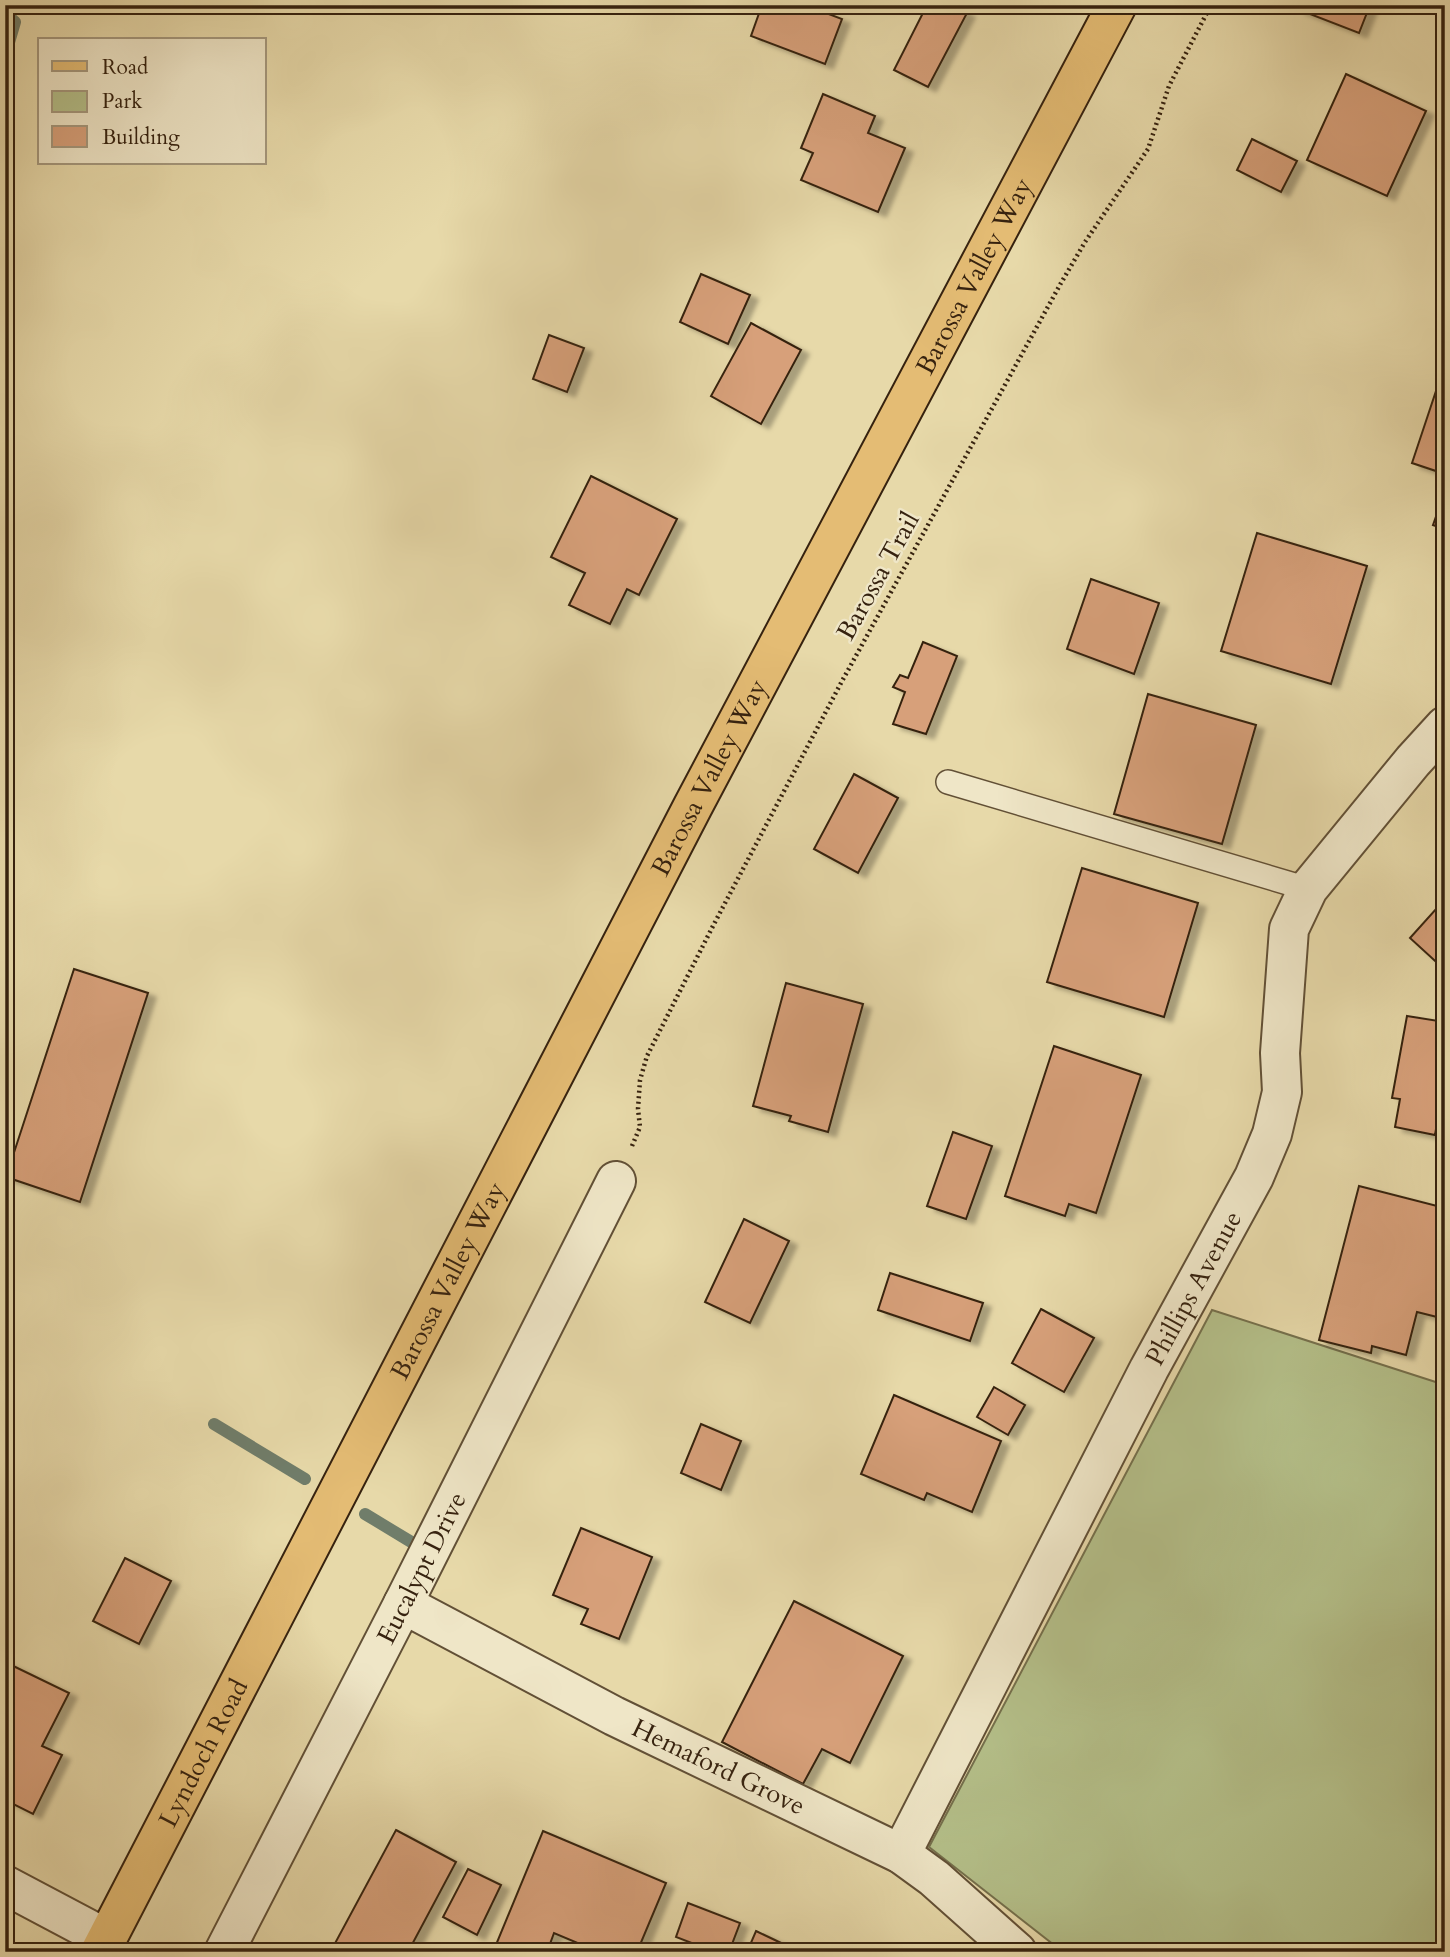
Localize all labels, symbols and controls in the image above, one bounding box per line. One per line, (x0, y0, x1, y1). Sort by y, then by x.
legend (38, 38, 266, 164)
text: Road (102, 53, 148, 82)
text: Park (102, 87, 143, 116)
text: Building (102, 123, 180, 152)
street label: Barossa Valley Way (907, 171, 1040, 381)
street label: Barossa Trail (828, 505, 928, 646)
street label: Barossa Valley Way (642, 672, 775, 882)
street label: Barossa Valley Way (382, 1176, 513, 1385)
street label: Phillips Avenue (1137, 1204, 1250, 1372)
street label: Eucalypt Drive (368, 1486, 474, 1650)
street label: Lyndoch Road (150, 1673, 256, 1833)
street label: Hemaford Grove (626, 1710, 811, 1823)

